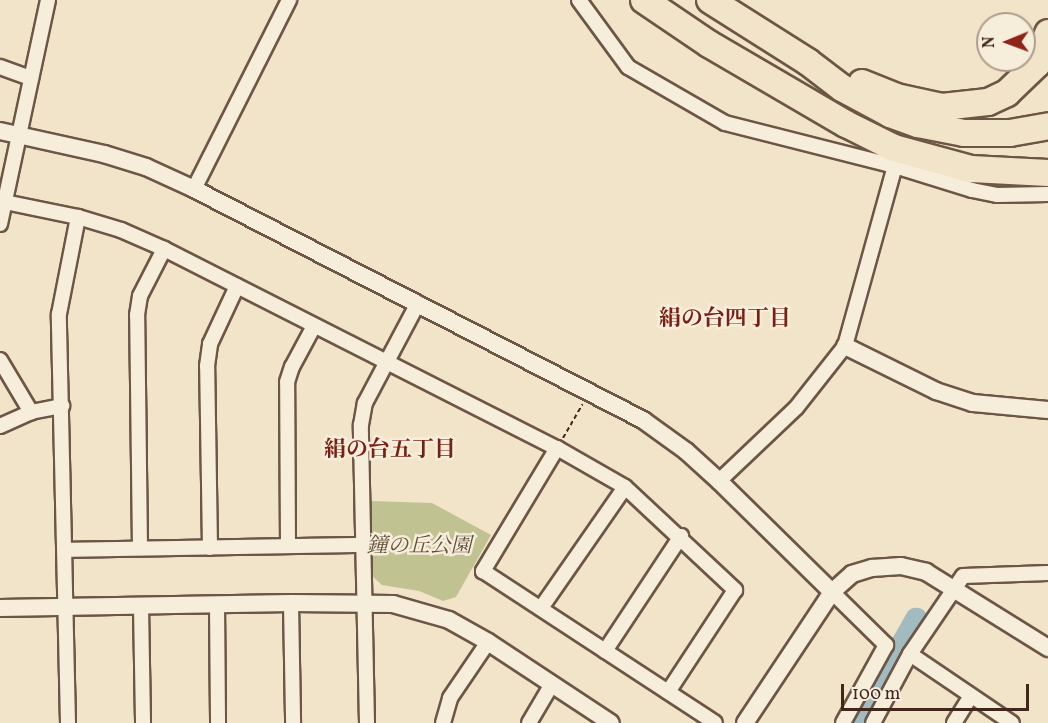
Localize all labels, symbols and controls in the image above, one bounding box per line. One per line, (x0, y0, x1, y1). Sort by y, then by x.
north arrow (976, 12, 1036, 72)
text: N (979, 36, 1001, 48)
district label: 絹の台四丁目 (659, 307, 791, 333)
district label: 絹の台五丁目 (324, 438, 456, 464)
park label: 鐘の丘公園 (367, 534, 471, 560)
scale bar (844, 672, 1032, 710)
text: 100 m (852, 682, 901, 707)

